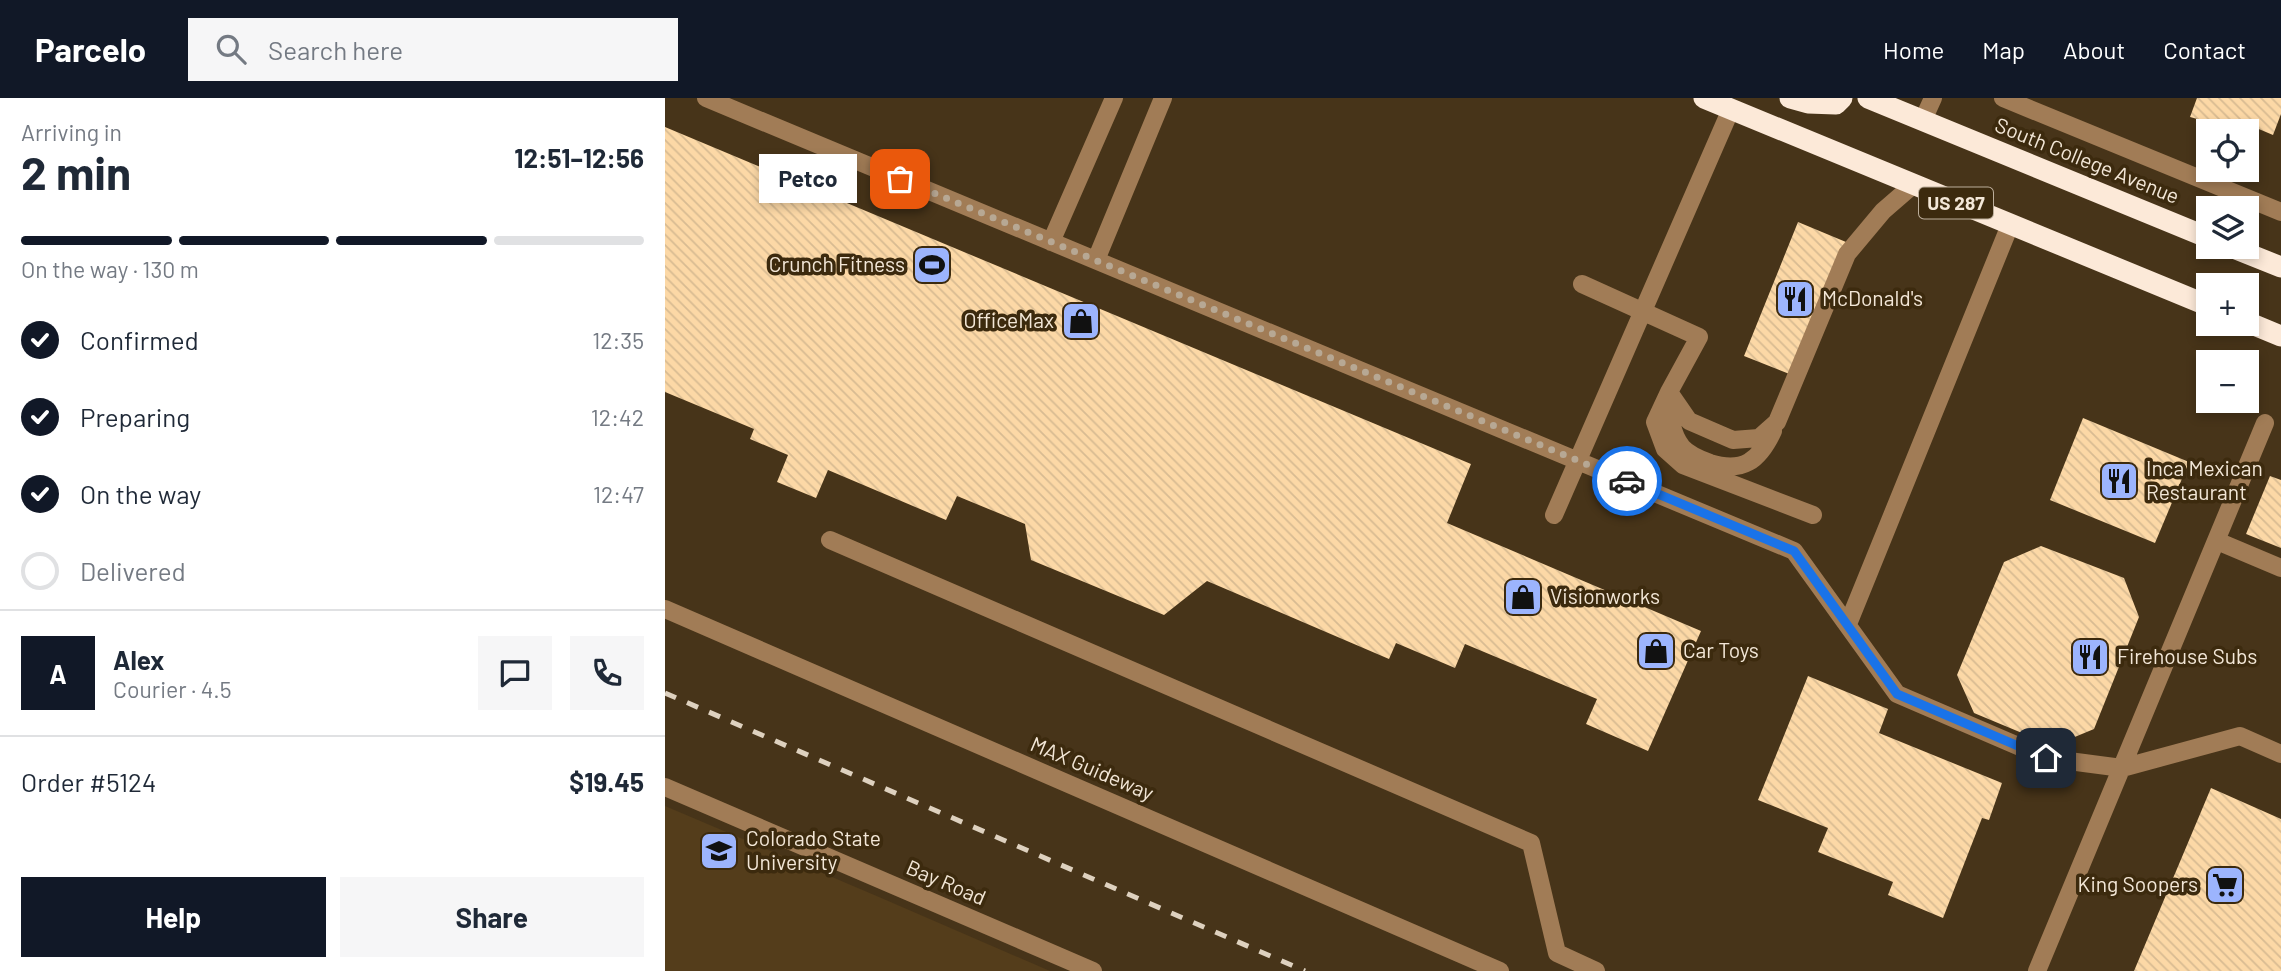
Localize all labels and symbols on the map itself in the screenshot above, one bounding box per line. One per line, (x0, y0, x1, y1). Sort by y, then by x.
street label: South College Avenue (1992, 111, 2183, 208)
pin (870, 149, 930, 209)
callout: Petco (760, 154, 858, 204)
road number: US 287 (1919, 188, 1993, 218)
sports icon: Crunch Fitness (911, 244, 953, 286)
place label: Crunch Fitness (769, 251, 905, 276)
restaurant icon: McDonald's (1774, 278, 1816, 320)
place label: McDonald's (1822, 285, 1923, 310)
shop icon: OfficeMax (1060, 300, 1102, 342)
place label: OfficeMax (963, 307, 1054, 332)
courier (1592, 446, 1662, 516)
place label: Inca Mexican Restaurant (2146, 455, 2263, 504)
restaurant icon: Inca Mexican Restaurant (2098, 460, 2140, 502)
shop icon: Visionworks (1502, 576, 1544, 618)
place label: Visionworks (1550, 583, 1660, 608)
shop icon: Car Toys (1635, 630, 1677, 672)
restaurant icon: Firehouse Subs (2069, 636, 2111, 678)
place label: Car Toys (1683, 637, 1759, 662)
place label: Firehouse Subs (2117, 643, 2257, 668)
pin (2016, 728, 2076, 788)
street label: MAX Guideway (1027, 730, 1158, 805)
place label: Colorado State University (746, 825, 881, 874)
school or university icon: Colorado State University (698, 830, 740, 872)
street label: Bay Road (903, 854, 990, 910)
supermarket icon: King Soopers (2204, 864, 2246, 906)
place label: King Soopers (2078, 871, 2198, 896)

